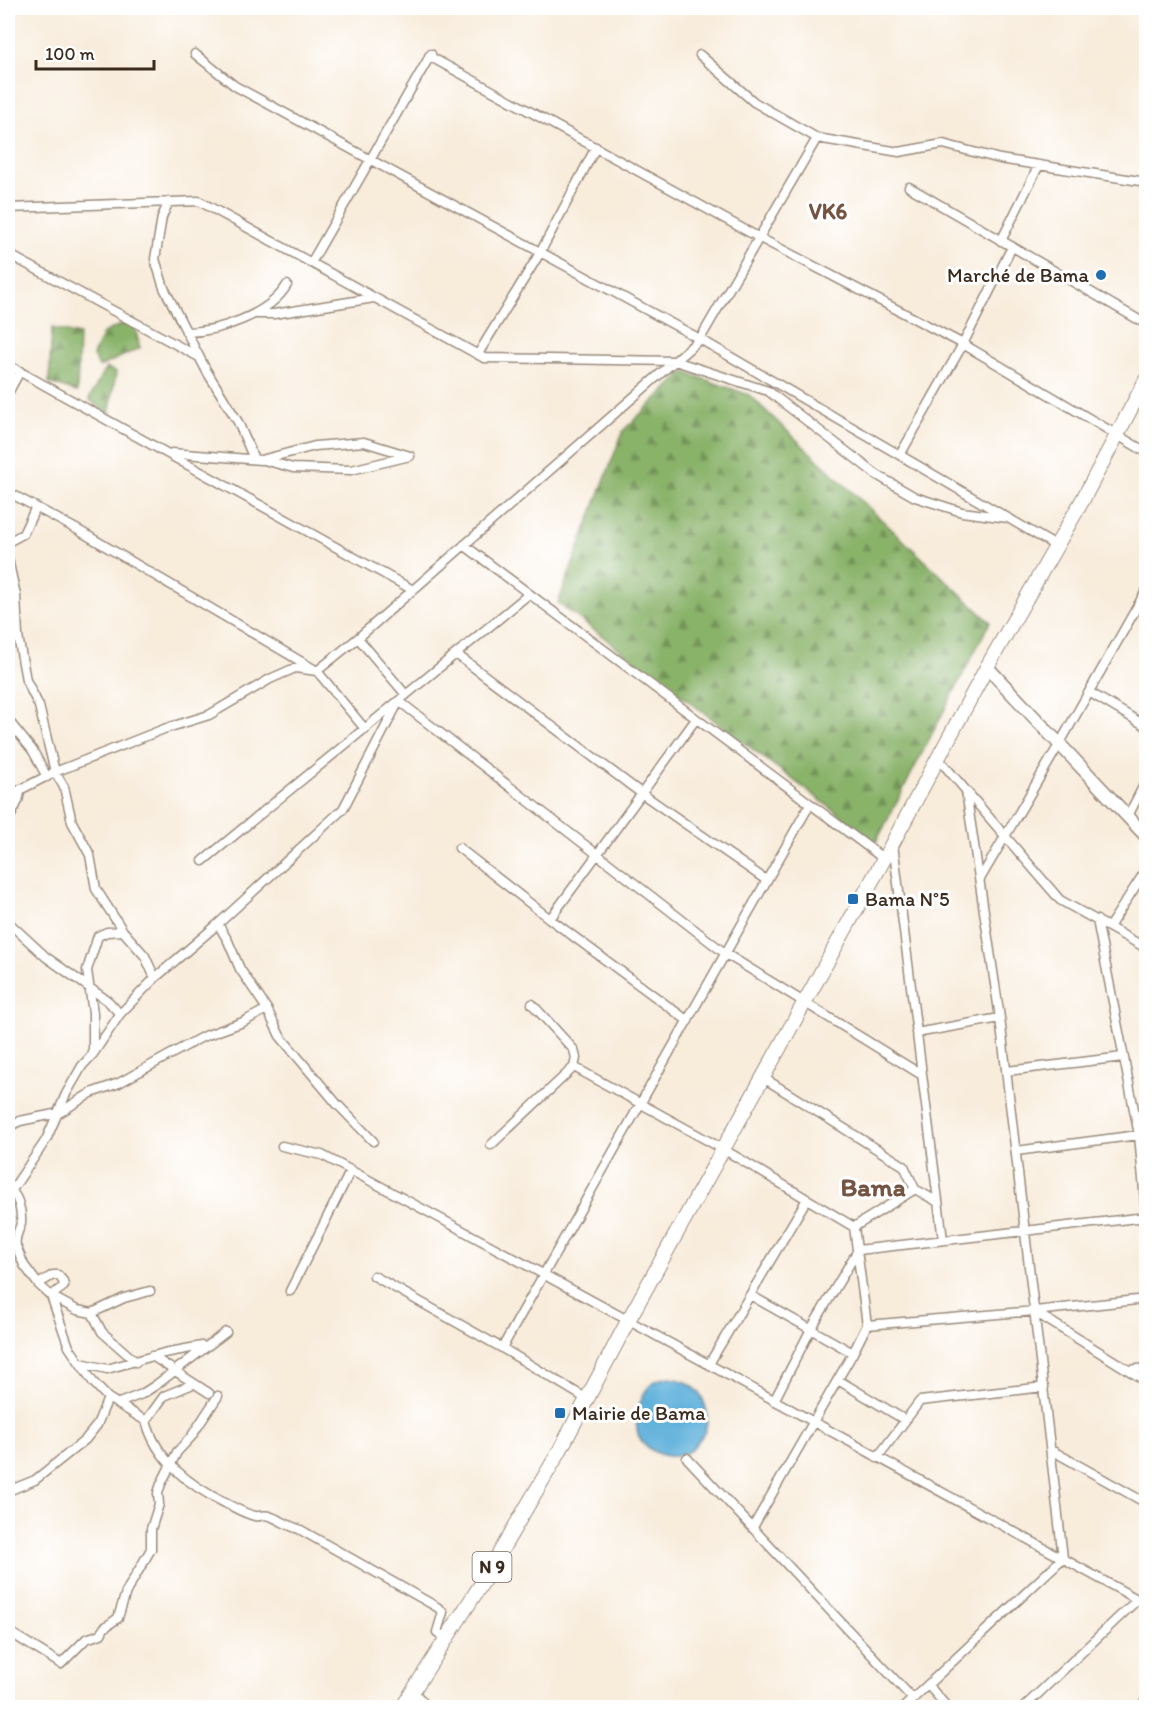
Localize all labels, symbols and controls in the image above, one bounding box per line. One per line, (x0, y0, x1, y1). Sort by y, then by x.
scale bar (36, 33, 154, 71)
text: 100 m (45, 43, 95, 65)
district label: VK6 (809, 198, 848, 225)
place label: Marché de Bama (947, 263, 1090, 287)
marker: Marché de Bama (1094, 268, 1108, 282)
place label: Bama N°5 (865, 887, 949, 911)
marker: Bama N°5 (846, 892, 860, 906)
district label: Bama (840, 1171, 906, 1203)
place label: Mairie de Bama (572, 1401, 706, 1425)
marker: Mairie de Bama (553, 1406, 567, 1420)
road number: N 9 (472, 1552, 512, 1582)

